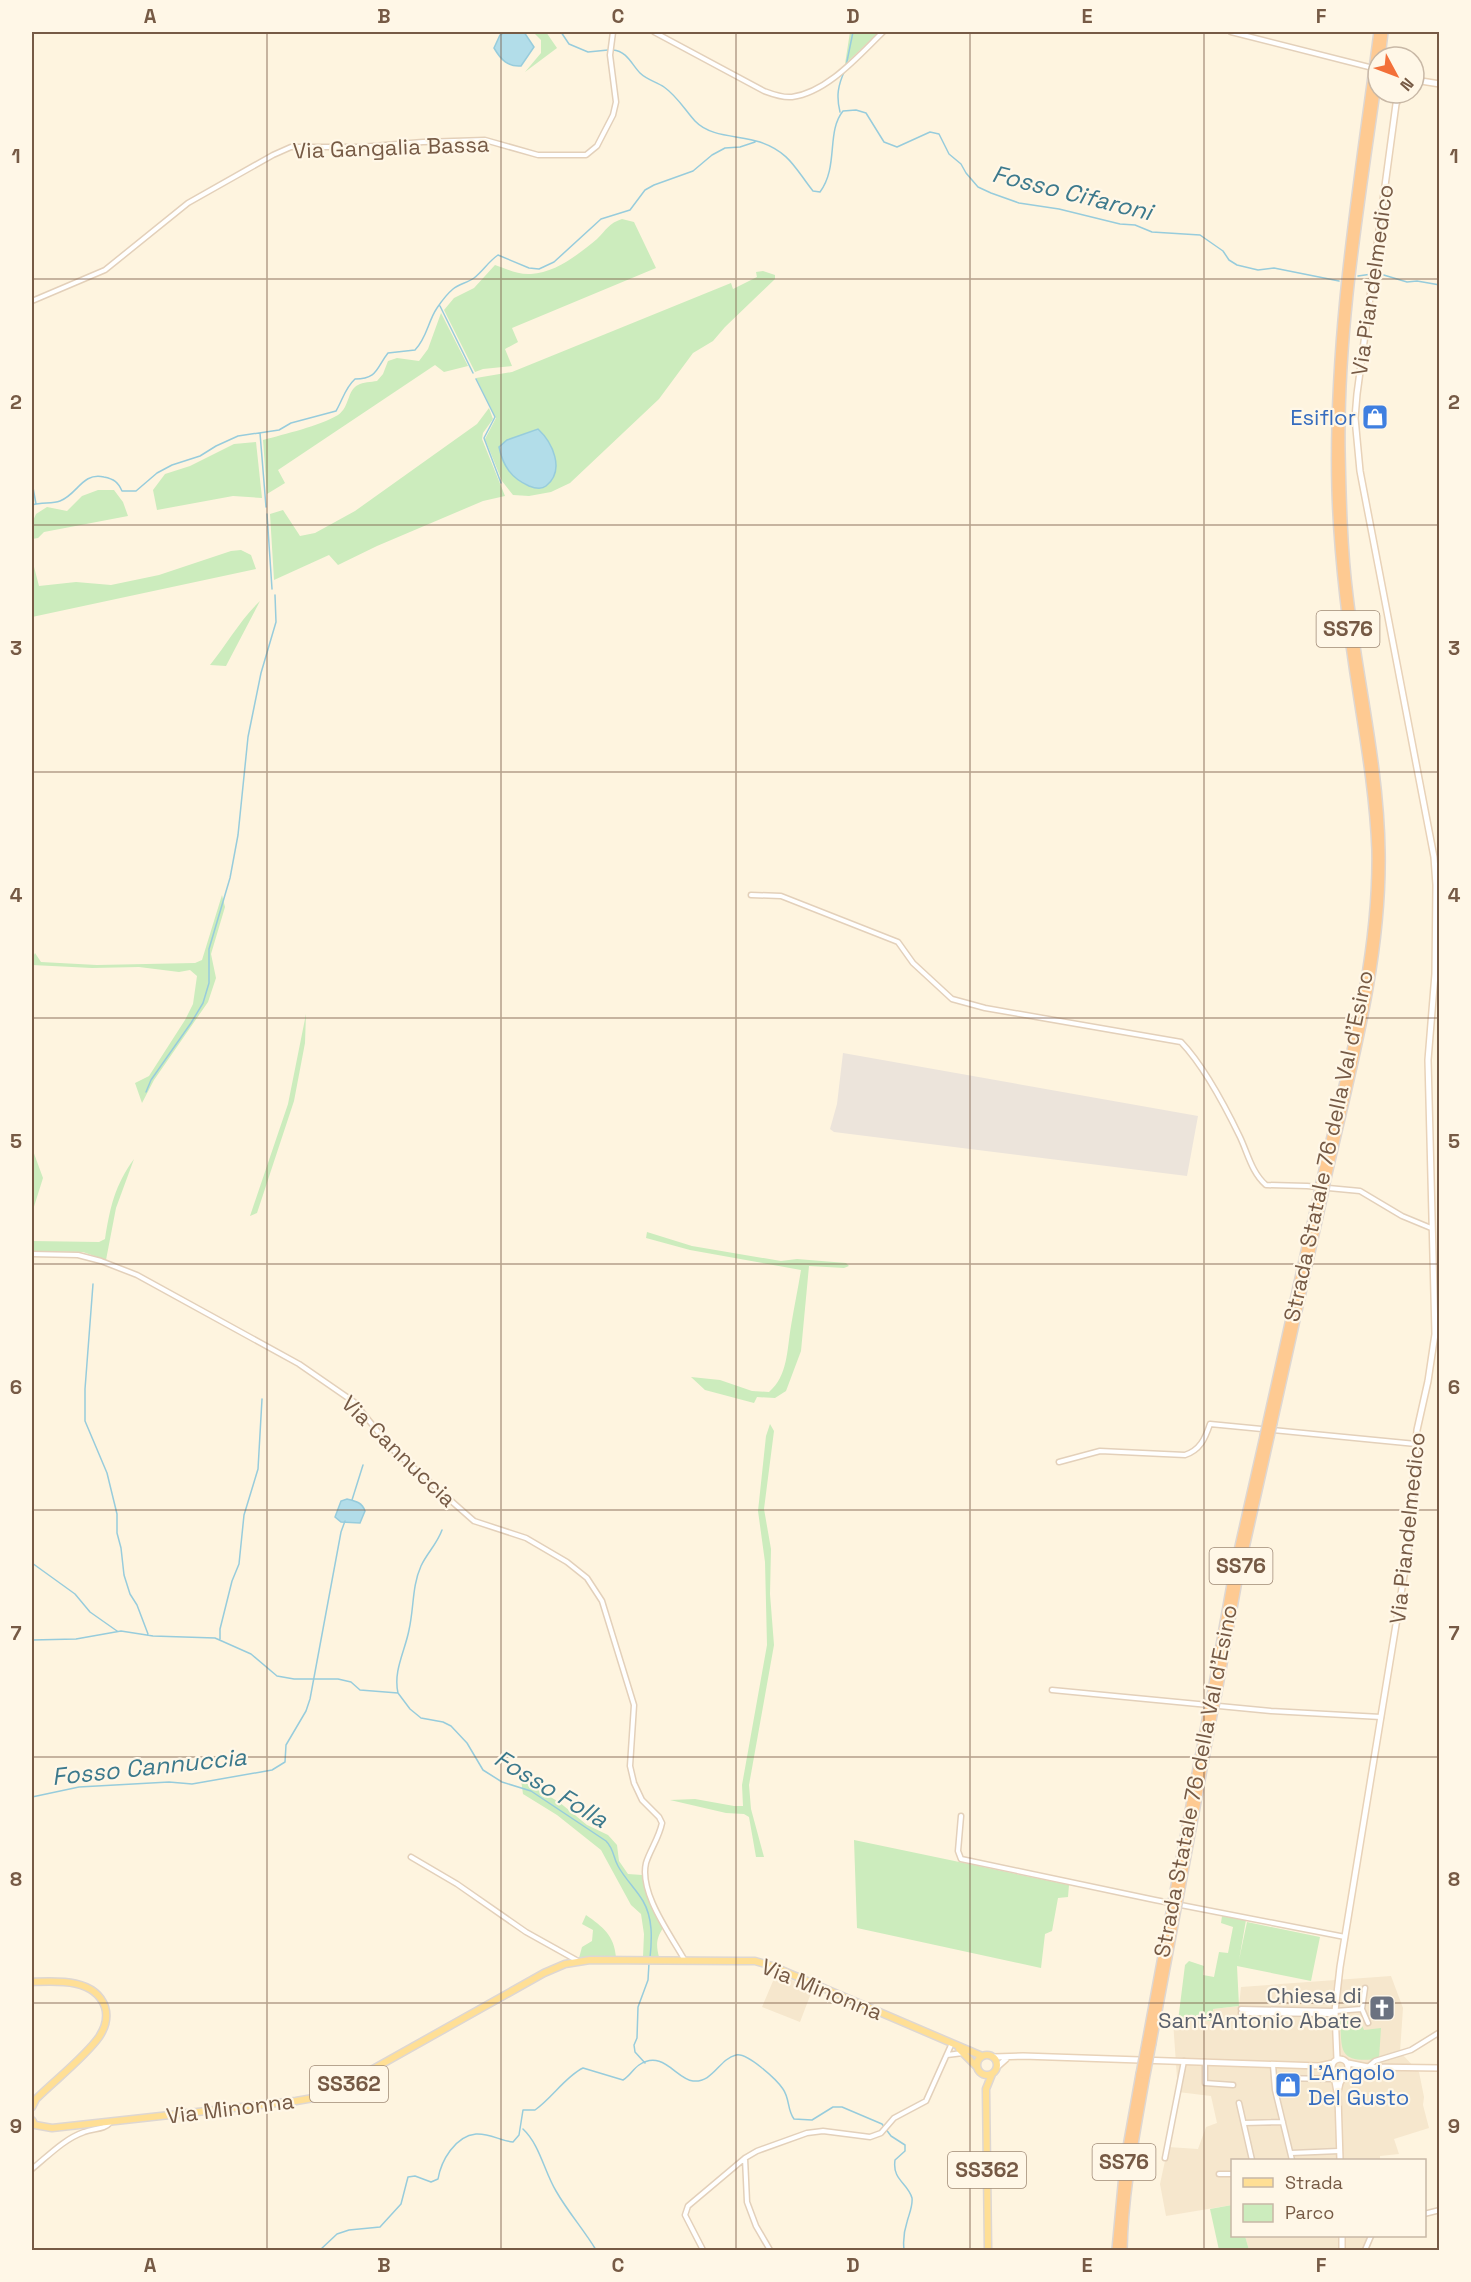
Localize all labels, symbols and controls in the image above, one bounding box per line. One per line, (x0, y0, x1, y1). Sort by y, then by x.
text: A (144, 3, 157, 29)
text: B (377, 3, 391, 29)
text: C (612, 3, 625, 29)
text: D (846, 3, 860, 29)
text: E (1081, 3, 1093, 29)
text: F (1316, 3, 1327, 29)
north arrow (1366, 45, 1426, 105)
text: N (1395, 74, 1418, 95)
street label: Via Gangalia Bassa (292, 130, 490, 164)
text: 1 (11, 143, 21, 169)
text: 1 (1449, 143, 1459, 169)
water label: Fosso Cifaroni (989, 158, 1158, 228)
street label: Via Piandelmedico (1345, 183, 1399, 377)
text: 2 (10, 389, 22, 415)
text: 2 (1448, 389, 1460, 415)
shop icon: Esiflor (1360, 402, 1390, 432)
place label: Esiflor (1290, 403, 1356, 431)
road number: SS76 (1316, 611, 1380, 647)
text: 3 (10, 635, 22, 661)
text: 3 (1448, 635, 1460, 661)
text: 4 (10, 882, 23, 908)
text: 4 (1448, 882, 1461, 908)
street label: Strada Statale 76 della Val d'Esino (1277, 968, 1379, 1324)
text: 5 (10, 1128, 22, 1154)
text: 5 (1448, 1128, 1460, 1154)
text: 6 (10, 1374, 22, 1400)
text: 6 (1448, 1374, 1460, 1400)
street label: Via Cannuccia (336, 1389, 462, 1513)
street label: Via Piandelmedico (1383, 1431, 1431, 1625)
road number: SS76 (1210, 1548, 1272, 1584)
street label: Strada Statale 76 della Val d'Esino (1147, 1602, 1243, 1960)
text: 7 (10, 1620, 22, 1646)
text: 7 (1448, 1620, 1460, 1646)
water label: Fosso Cannuccia (50, 1741, 248, 1792)
water label: Fosso Folla (489, 1743, 614, 1835)
text: 8 (10, 1866, 22, 1892)
text: 8 (1448, 1866, 1460, 1892)
street label: Via Minonna (757, 1952, 887, 2026)
place label: Chiesa di Sant'Antonio Abate (1158, 1981, 1362, 2034)
church icon: Chiesa di Sant'Antonio Abate (1367, 1993, 1397, 2023)
place label: L'Angolo Del Gusto (1308, 2058, 1409, 2111)
road number: SS362 (310, 2066, 388, 2102)
shop icon: L'Angolo Del Gusto (1273, 2070, 1303, 2100)
street label: Via Minonna (165, 2086, 296, 2130)
text: 9 (10, 2113, 22, 2139)
text: 9 (1448, 2113, 1460, 2139)
road number: SS76 (1092, 2144, 1156, 2180)
road number: SS362 (948, 2152, 1026, 2188)
legend (1231, 2159, 1426, 2237)
text: Strada (1285, 2171, 1343, 2194)
text: Parco (1285, 2201, 1334, 2224)
text: A (144, 2252, 157, 2278)
text: B (377, 2252, 391, 2278)
text: C (612, 2252, 625, 2278)
text: D (846, 2252, 860, 2278)
text: E (1081, 2252, 1093, 2278)
text: F (1316, 2252, 1327, 2278)

